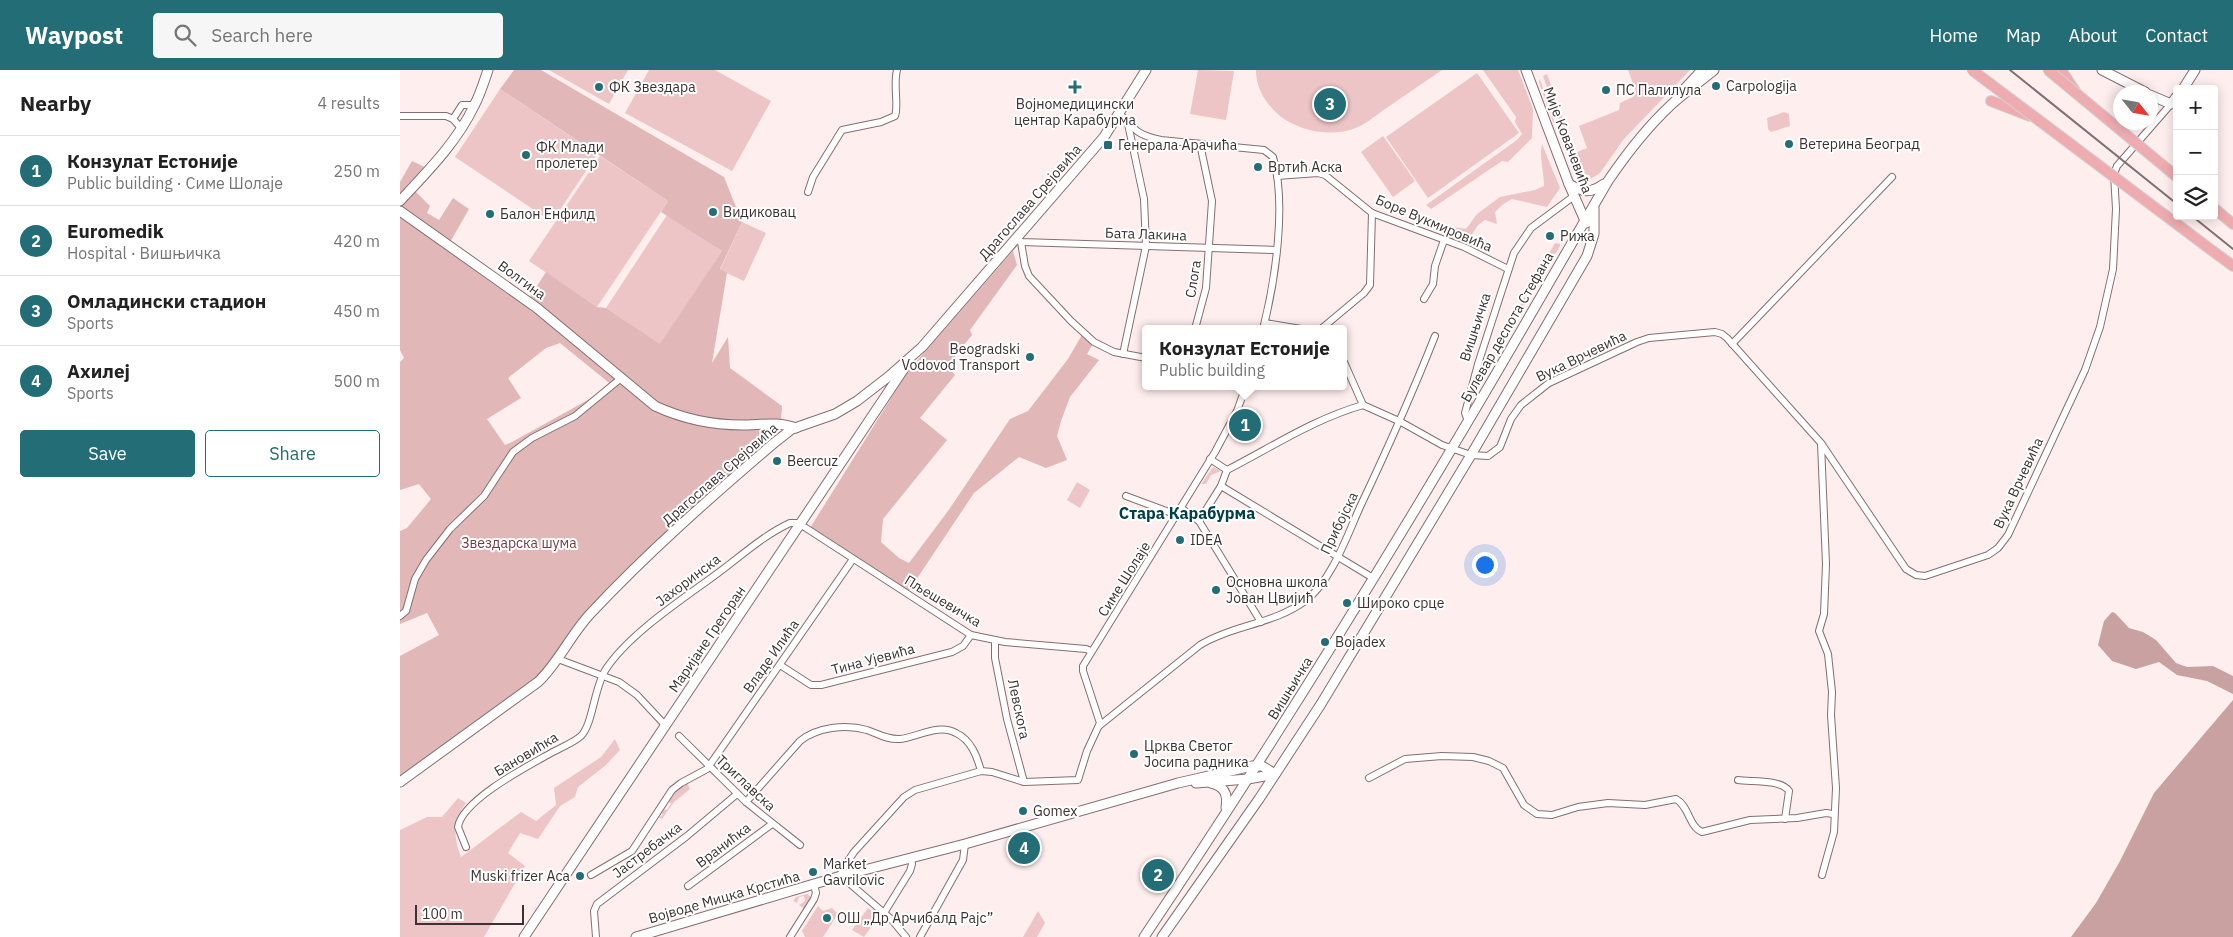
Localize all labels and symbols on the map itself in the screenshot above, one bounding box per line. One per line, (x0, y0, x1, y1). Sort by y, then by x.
place label: Carpologija (1726, 77, 1797, 95)
place label: ФК Звездара (609, 78, 696, 96)
marker: Војномедицински центар Карабурма (1068, 80, 1082, 94)
marker: Carpologija (1710, 80, 1722, 92)
marker: ФК Звездара (593, 81, 605, 93)
place label: ПС Палилула (1616, 81, 1702, 99)
street label: Мије Ковачевића (1539, 84, 1597, 196)
marker: ПС Палилула (1600, 84, 1612, 96)
pin: 3 (1314, 85, 1346, 123)
north arrow (2113, 85, 2158, 130)
place label: Војномедицински центар Карабурма (1014, 95, 1137, 129)
place label: Ветерина Београд (1799, 135, 1920, 153)
place label: Генерала Арачића (1118, 136, 1238, 154)
place label: ФК Млади пролетер (536, 138, 604, 172)
marker: Ветерина Београд (1783, 138, 1795, 150)
marker: Генерала Арачића (1102, 139, 1114, 151)
street label: Драгослава Срејовића (975, 140, 1086, 264)
marker: ФК Млади пролетер (520, 149, 532, 161)
place label: Вртић Аска (1268, 158, 1343, 176)
marker: Вртић Аска (1252, 161, 1264, 173)
street label: Боре Вукмировића (1373, 190, 1496, 256)
place label: Видиковац (723, 203, 796, 221)
place label: Балон Енфилд (500, 205, 595, 223)
marker: Видиковац (707, 206, 719, 218)
marker: Балон Енфилд (484, 208, 496, 220)
street label: Бата Лакина (1105, 224, 1188, 244)
place label: Рижа (1560, 227, 1595, 245)
marker: Рижа (1544, 230, 1556, 242)
street label: Булевар деспота Стефана (1457, 248, 1558, 405)
street label: Волгина (495, 257, 550, 304)
street label: Слога (1181, 258, 1205, 299)
street label: Вишњичка (1455, 290, 1495, 364)
street label: Вука Врчевића (1533, 326, 1630, 386)
place label: Beogradski Vodovod Transport (901, 340, 1020, 374)
marker: Beogradski Vodovod Transport (1024, 351, 1036, 363)
pin: 1 (1229, 406, 1261, 444)
street label: Драгослава Срејовића (658, 418, 782, 529)
street label: Вука Врчевића (1989, 434, 2047, 531)
place label: Beercuz (787, 452, 839, 470)
marker: Beercuz (771, 455, 783, 467)
street label: Прибојска (1316, 488, 1362, 557)
district label: Стара Карабурма (1119, 503, 1255, 523)
place label: IDEA (1190, 531, 1222, 549)
park label: Звездарска шума (461, 534, 577, 552)
marker: IDEA (1174, 534, 1186, 546)
street label: Симе Шолаје (1094, 538, 1154, 620)
street label: Јахоринска (652, 550, 724, 610)
your location (1472, 552, 1498, 578)
street label: Пљешевичка (901, 571, 985, 631)
place label: Основна школа Јован Цвијић (1226, 573, 1328, 607)
street label: Маријане Грегоран (665, 582, 749, 696)
marker: Основна школа Јован Цвијић (1210, 584, 1222, 596)
place label: Широко срце (1357, 594, 1445, 612)
marker: Широко срце (1341, 597, 1353, 609)
street label: Владе Илића (739, 615, 803, 696)
place label: Bojadex (1335, 633, 1386, 651)
marker: Bojadex (1319, 636, 1331, 648)
street label: Тина Ујевића (829, 639, 917, 679)
street label: Вишњичка (1264, 653, 1317, 723)
street label: Левскога (1004, 677, 1034, 741)
street label: Бановићка (491, 728, 562, 780)
place label: Црква Светог Јосипа радника (1144, 737, 1249, 771)
marker: Црква Светог Јосипа радника (1128, 748, 1140, 760)
street label: Триглавска (713, 751, 780, 815)
place label: Gomex (1033, 802, 1077, 820)
marker: Gomex (1017, 805, 1029, 817)
street label: Јастребачка (609, 818, 686, 882)
street label: Вранићка (692, 818, 754, 872)
pin: 4 (1008, 829, 1040, 867)
place label: Market Gavrilovic (823, 855, 885, 889)
pin: 2 (1142, 856, 1174, 894)
marker: Market Gavrilovic (807, 866, 819, 878)
place label: Muski frizer Aca (471, 867, 571, 885)
street label: Војводе Мицка Крстића (646, 867, 802, 927)
marker: Muski frizer Aca (574, 870, 586, 882)
scale bar (415, 902, 524, 925)
place label: ОШ „Др Арчибалд Рајс” (837, 909, 993, 927)
marker: ОШ „Др Арчибалд Рајс” (821, 912, 833, 924)

